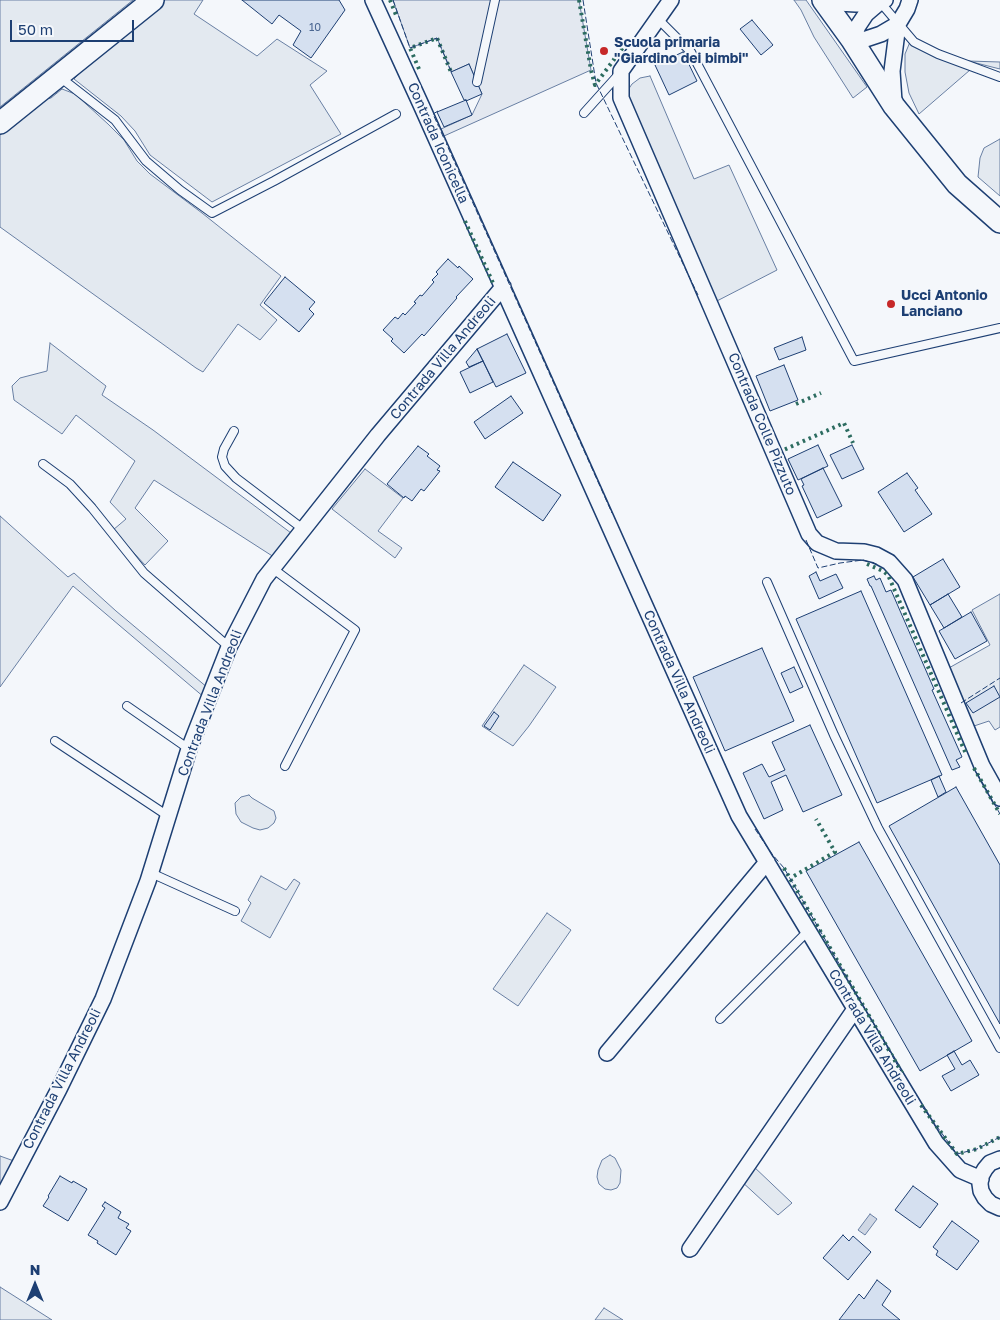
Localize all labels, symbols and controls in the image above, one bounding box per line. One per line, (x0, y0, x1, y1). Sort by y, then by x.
scale bar (12, 10, 136, 42)
text: 50 m (18, 20, 53, 38)
house number: 10 (309, 21, 321, 35)
place label: Scuola primaria "Giardino dei bimbi" (614, 35, 749, 68)
marker: Scuola primaria "Giardino dei bimbi" (598, 45, 610, 57)
street label: Contrada Iconicella (404, 80, 472, 206)
place label: Ucci Antonio Lanciano (901, 288, 988, 321)
street label: Contrada Villa Andreoli (387, 293, 499, 423)
marker: Ucci Antonio Lanciano (885, 298, 897, 310)
street label: Contrada Colle Pizzuto (724, 350, 800, 498)
street label: Contrada Villa Andreoli (640, 608, 718, 756)
street label: Contrada Villa Andreoli (174, 627, 246, 779)
street label: Contrada Villa Andreoli (825, 966, 919, 1108)
street label: Contrada Villa Andreoli (19, 1006, 105, 1152)
north arrow (10, 1260, 60, 1310)
text: N (30, 1261, 40, 1278)

